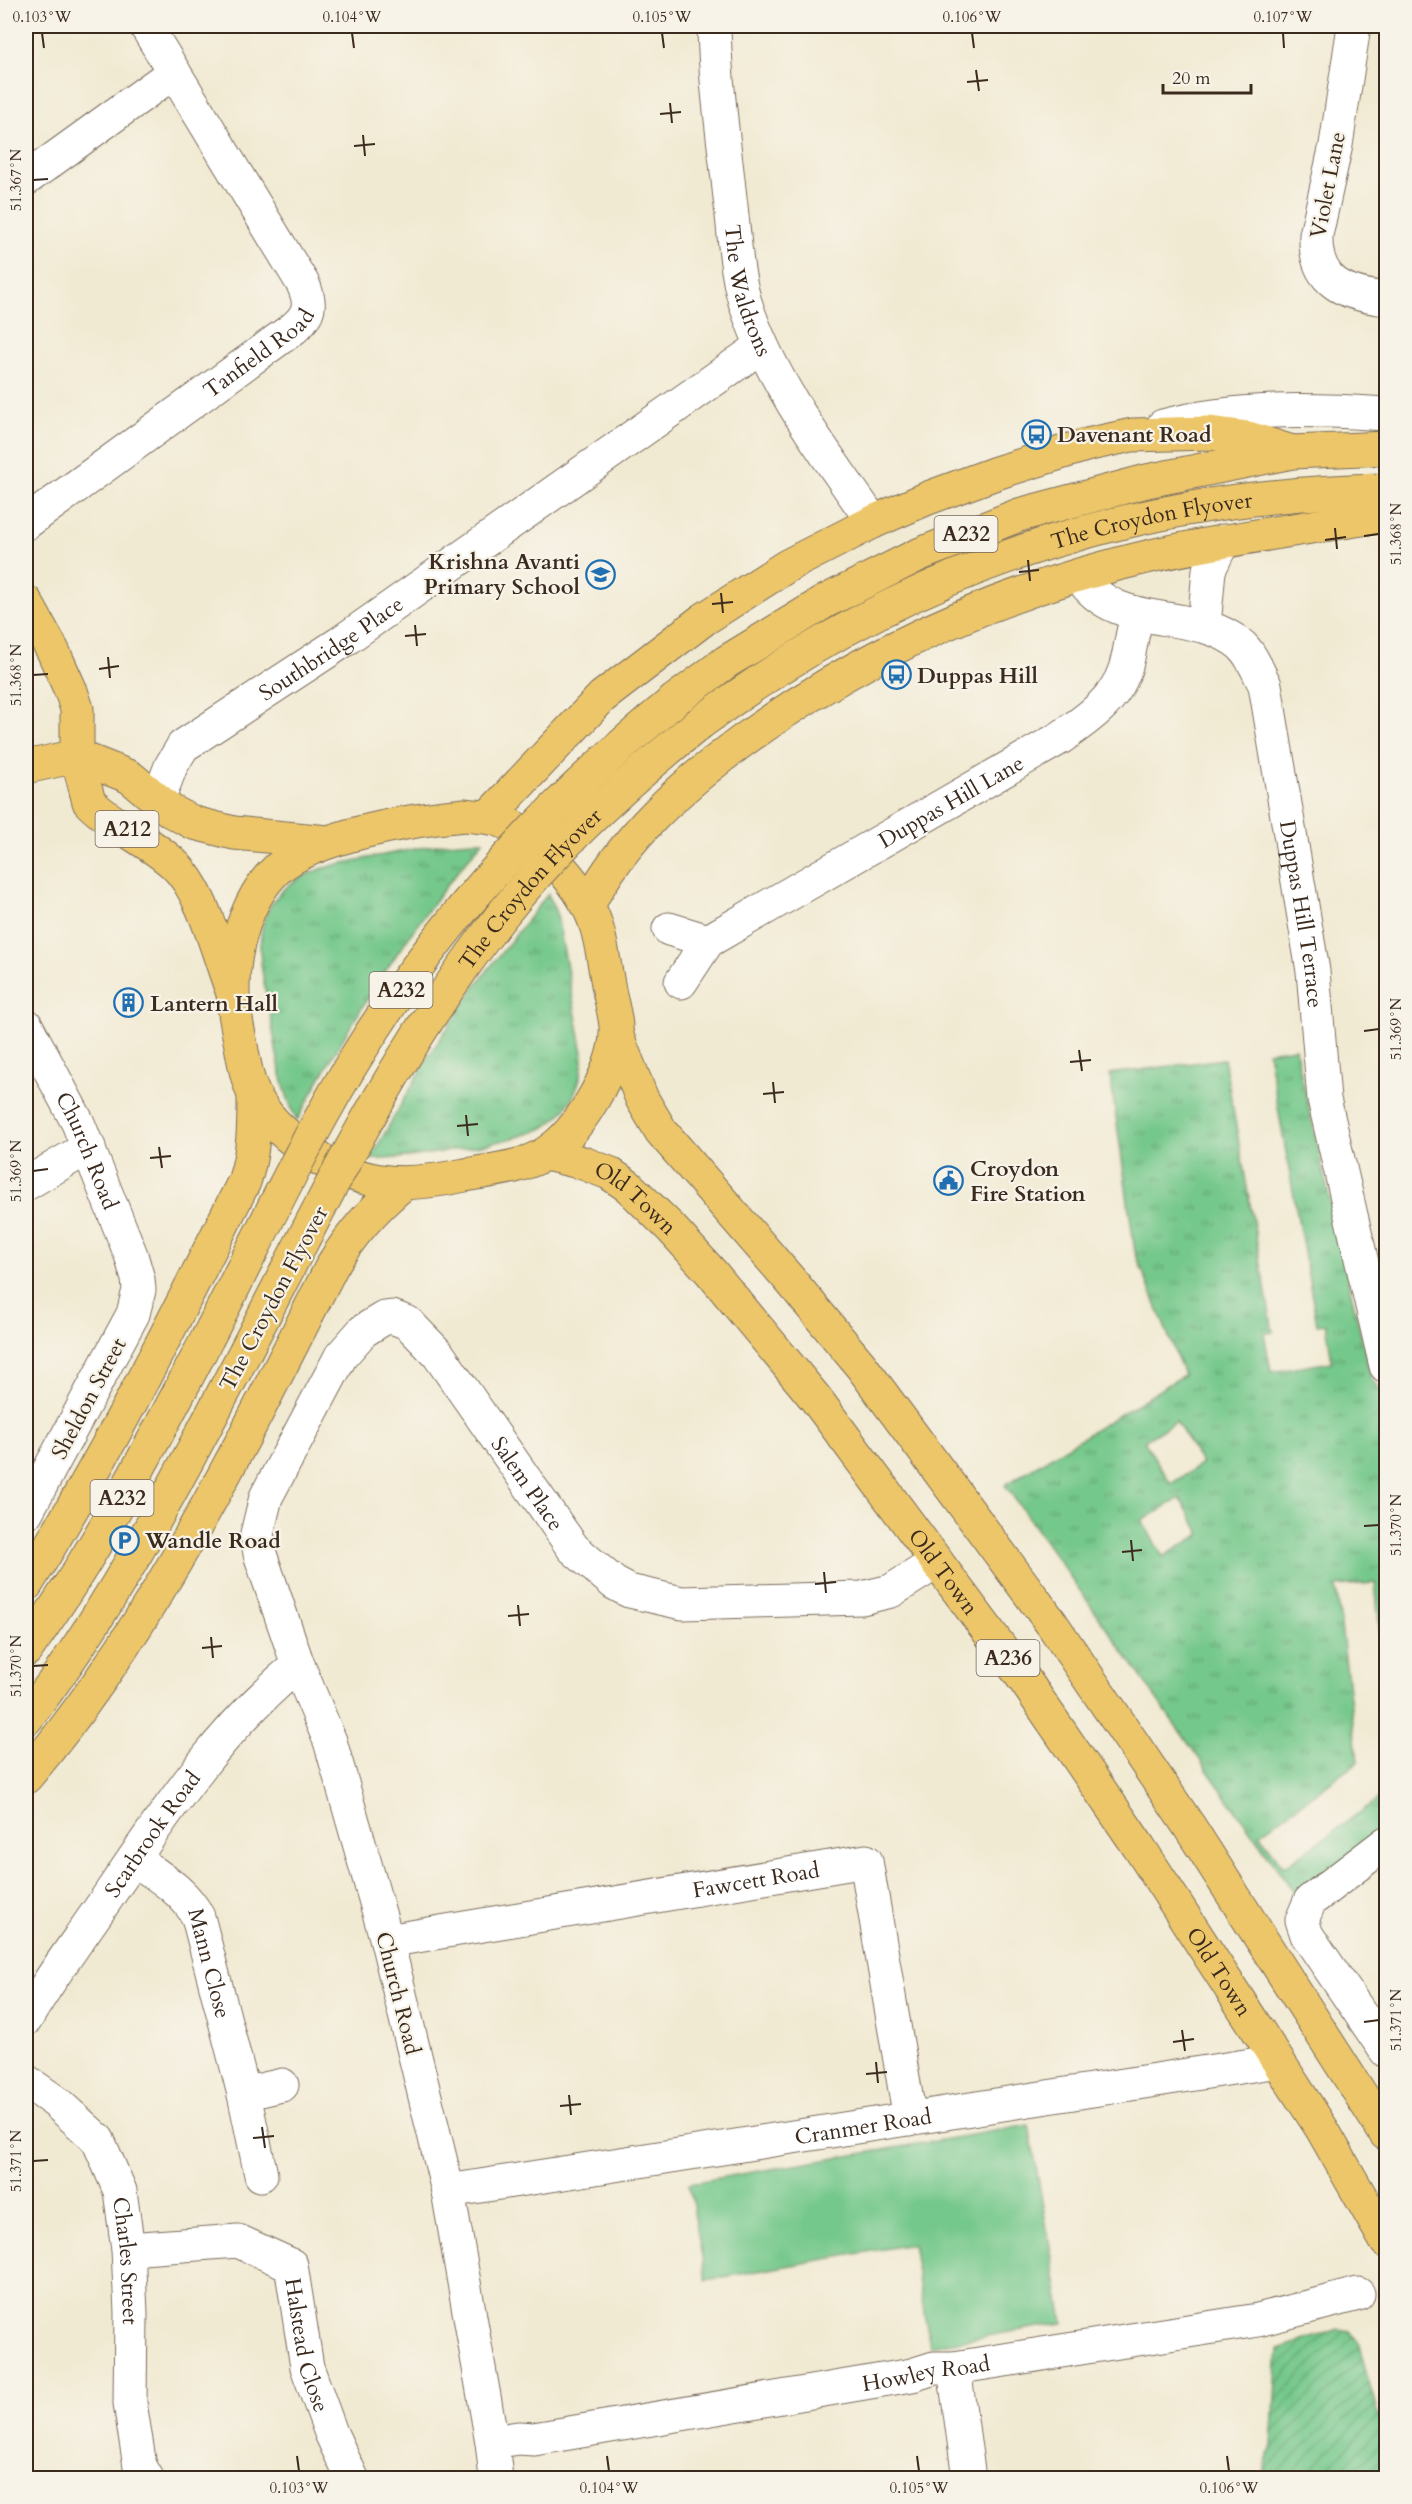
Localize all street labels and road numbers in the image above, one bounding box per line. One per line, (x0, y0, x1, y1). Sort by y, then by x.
street label: Violet Lane (1303, 129, 1353, 241)
street label: The Waldrons (717, 223, 779, 361)
street label: Tanfield Road (197, 303, 322, 405)
street label: The Croydon Flyover (1047, 485, 1255, 557)
road number: A232 (934, 516, 998, 552)
street label: Southbridge Place (253, 589, 409, 708)
street label: Duppas Hill Lane (873, 748, 1029, 856)
street label: The Croydon Flyover (452, 801, 609, 976)
road number: A212 (96, 811, 158, 847)
street label: Duppas Hill Terrace (1272, 818, 1330, 1009)
road number: A232 (370, 972, 432, 1008)
street label: Church Road (48, 1087, 125, 1214)
street label: Old Town (590, 1155, 683, 1242)
street label: The Croydon Flyover (212, 1200, 336, 1396)
street label: Sheldon Street (44, 1332, 134, 1465)
street label: Salem Place (484, 1431, 571, 1537)
road number: A232 (90, 1480, 154, 1516)
street label: Old Town (901, 1523, 985, 1622)
road number: A236 (976, 1640, 1040, 1676)
street label: Scarbrook Road (98, 1765, 208, 1904)
street label: Fawcett Road (690, 1855, 822, 1906)
street label: Mann Close (180, 1905, 238, 2022)
street label: Old Town (1179, 1922, 1259, 2023)
street label: Church Road (368, 1929, 428, 2058)
street label: Cranmer Road (793, 2101, 934, 2152)
street label: Charles Street (105, 2195, 145, 2325)
street label: Halstead Close (277, 2276, 336, 2416)
street label: Howley Road (860, 2349, 992, 2399)

